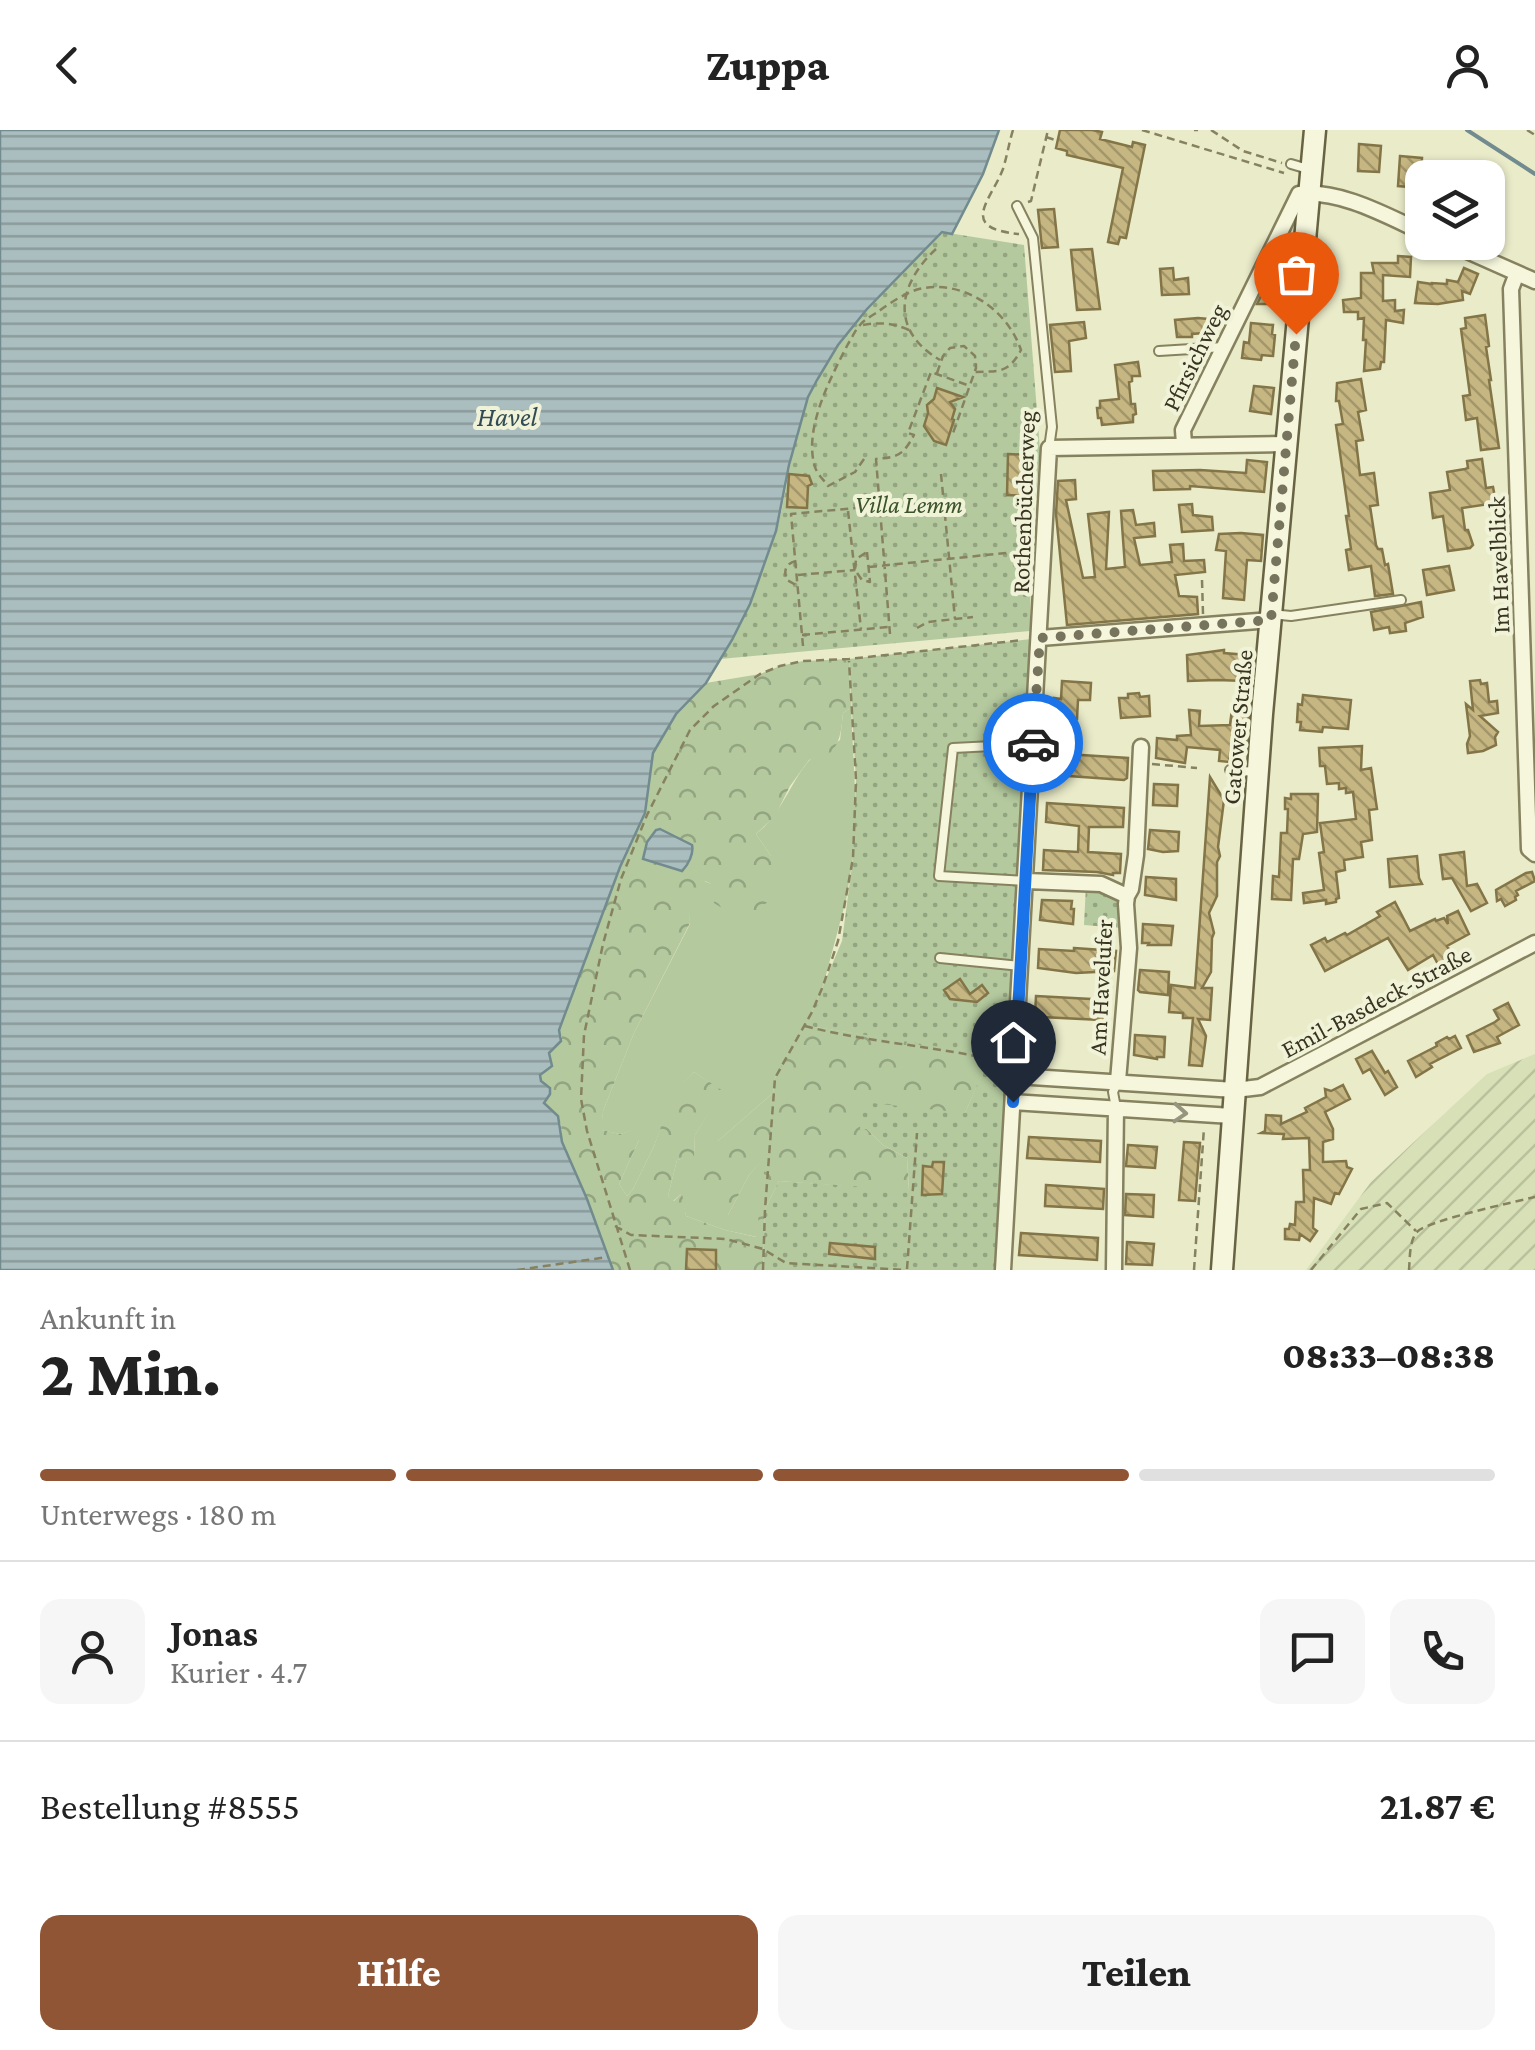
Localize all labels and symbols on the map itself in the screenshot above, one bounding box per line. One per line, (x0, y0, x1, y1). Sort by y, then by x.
pin (1254, 232, 1339, 335)
street label: Pfirsichweg (1157, 299, 1233, 416)
water label: Havel (477, 401, 539, 432)
street label: Rothenbücherweg (1007, 410, 1041, 594)
park label: Villa Lemm (855, 491, 963, 518)
street label: Im Havelblick (1483, 496, 1514, 634)
street label: Gatower Straße (1217, 648, 1258, 806)
courier (983, 693, 1083, 793)
street label: Am Havelufer (1083, 918, 1118, 1056)
street label: Emil-Basdeck-Straße (1277, 940, 1476, 1063)
pin (971, 1000, 1056, 1103)
one-way arrow (1173, 1101, 1189, 1123)

